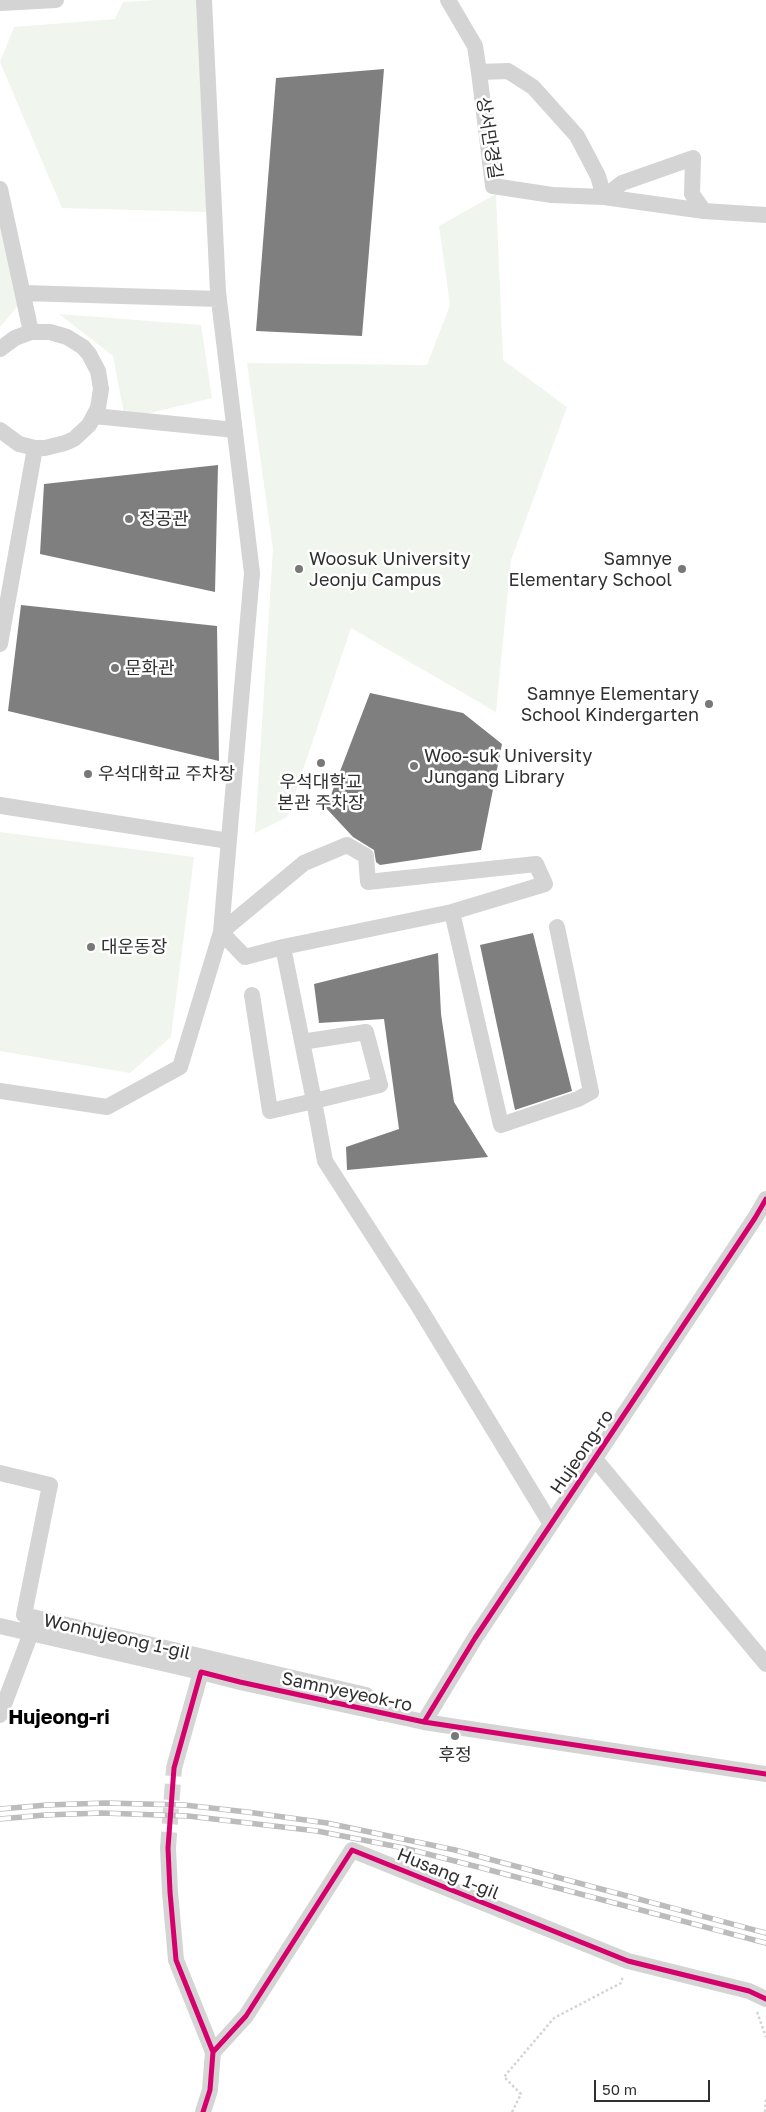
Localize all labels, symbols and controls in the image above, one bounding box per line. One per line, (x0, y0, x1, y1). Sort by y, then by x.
street label: 상서만경길 (472, 95, 506, 181)
place label: 정공관 (139, 508, 189, 530)
marker: 정공관 (123, 513, 135, 525)
place label: Woosuk University Jeonju Campus (309, 548, 470, 590)
place label: Samnye Elementary School (508, 548, 672, 590)
marker: Woosuk University Jeonju Campus (293, 563, 305, 575)
marker: Samnye Elementary School (676, 563, 688, 575)
place label: 문화관 (125, 657, 175, 679)
marker: 문화관 (109, 662, 121, 674)
place label: Samnye Elementary School Kindergarten (521, 683, 699, 726)
marker: Samnye Elementary School Kindergarten (703, 698, 715, 710)
place label: Woo-suk University Jungang Library (424, 745, 592, 788)
marker: 우석대학교 본관 주차장 (315, 757, 327, 769)
marker: Woo-suk University Jungang Library (408, 760, 420, 772)
place label: 우석대학교 주차장 (98, 763, 235, 785)
marker: 우석대학교 주차장 (82, 768, 94, 780)
place label: 우석대학교 본관 주차장 (277, 771, 365, 814)
place label: 대운동장 (101, 936, 167, 958)
marker: 대운동장 (85, 941, 97, 953)
street label: Hujeong-ro (546, 1406, 618, 1498)
street label: Wonhujeong 1-gil (41, 1610, 193, 1664)
street label: Samnyeyeok-ro (280, 1668, 414, 1716)
district label: Hujeong-ri (8, 1706, 110, 1730)
marker: 후정 (449, 1730, 461, 1742)
place label: 후정 (438, 1744, 472, 1766)
street label: Husang 1-gil (394, 1844, 502, 1904)
scale bar (596, 2070, 712, 2102)
text: 50 m (602, 2080, 637, 2098)

